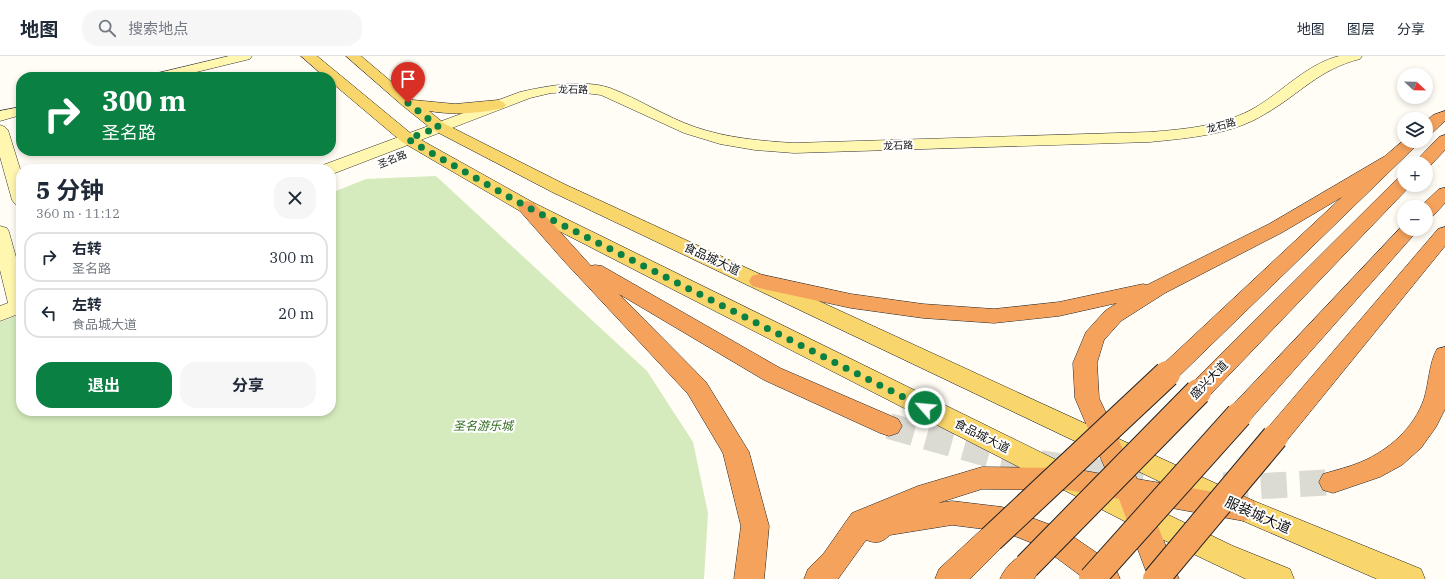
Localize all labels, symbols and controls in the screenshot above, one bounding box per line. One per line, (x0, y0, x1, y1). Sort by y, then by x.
search box (82, 10, 362, 46)
text: 地图 (20, 17, 58, 41)
icon: search (96, 17, 118, 39)
text: 搜索地点 (128, 19, 188, 38)
text: 地图 (1297, 20, 1325, 38)
text: 图层 (1347, 20, 1375, 38)
text: 分享 (1397, 20, 1425, 38)
pin (391, 62, 425, 103)
icon: arrive (397, 68, 419, 90)
north arrow (1397, 68, 1433, 104)
map controls (1397, 68, 1433, 236)
text: 300 m (102, 82, 186, 119)
street label: 龙石路 (558, 83, 588, 96)
icon: right (36, 88, 88, 140)
button: layers (1397, 112, 1433, 148)
street label: 龙石路 (1205, 115, 1237, 136)
text: 圣名路 (102, 121, 156, 144)
street label: 龙石路 (883, 138, 913, 153)
street label: 圣名路 (376, 148, 409, 171)
button: + (1397, 156, 1433, 192)
text: 5 分钟 (36, 174, 104, 206)
button: close (274, 177, 316, 219)
button: − (1397, 200, 1433, 236)
text: 360 m · 11:12 (36, 205, 120, 222)
text: 右转 (72, 239, 102, 258)
street label: 食品城大道 (682, 239, 743, 278)
icon: right (38, 246, 60, 268)
text: 300 m (269, 248, 314, 267)
text: 圣名路 (72, 260, 111, 277)
text: 左转 (72, 295, 102, 314)
icon: left (38, 302, 60, 324)
text: 20 m (278, 304, 314, 323)
text: 食品城大道 (72, 316, 137, 333)
street label: 盛兴大道 (1187, 357, 1231, 402)
button: 退出 (36, 362, 172, 408)
button: 分享 (180, 362, 316, 408)
position arrow (904, 387, 946, 429)
street label: 食品城大道 (952, 415, 1012, 456)
park label: 圣名游乐城 (453, 418, 515, 433)
street label: 服装城大道 (1222, 493, 1294, 537)

